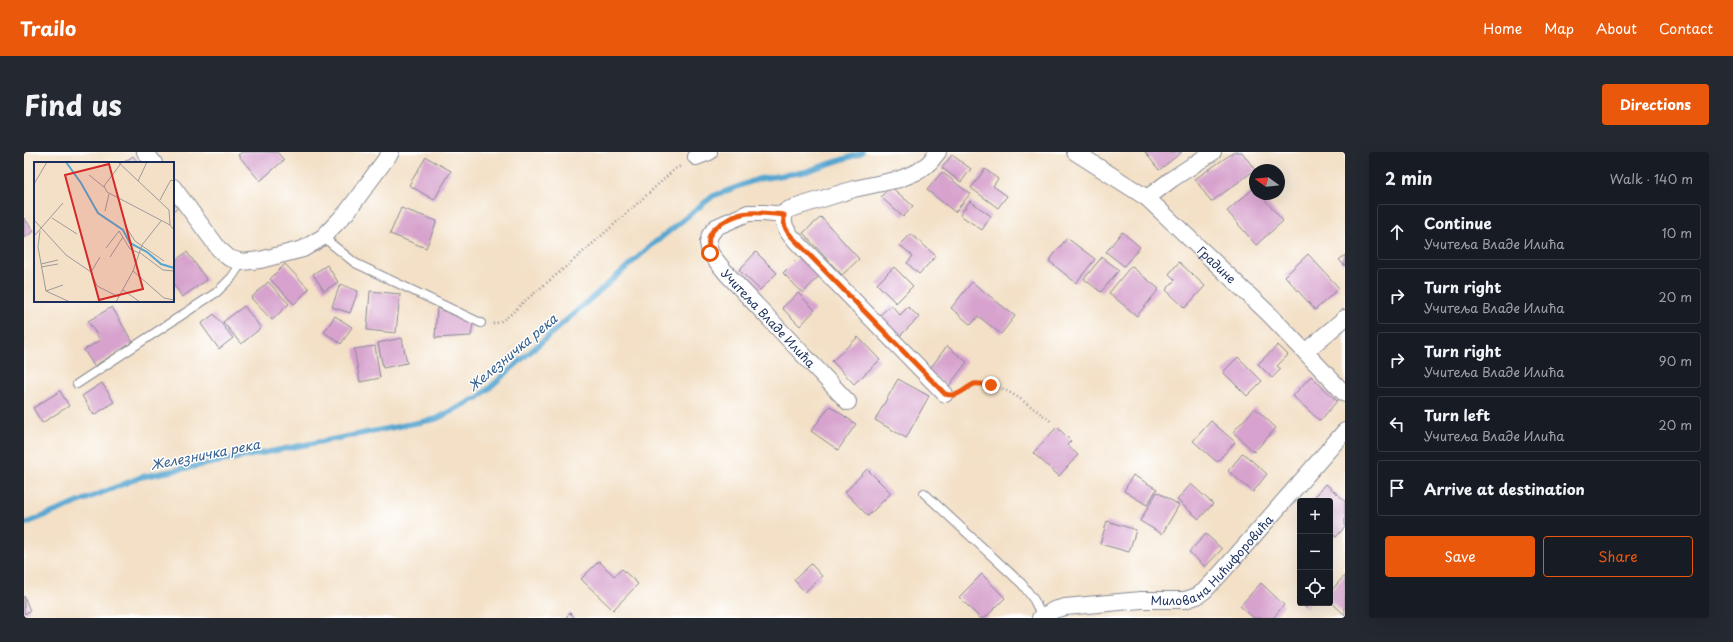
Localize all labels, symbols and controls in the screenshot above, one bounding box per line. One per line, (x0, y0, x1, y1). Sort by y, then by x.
text: Trailo (20, 14, 76, 42)
text: Home (1483, 18, 1522, 39)
text: Map (1544, 18, 1574, 39)
text: About (1596, 18, 1637, 39)
text: Contact (1659, 18, 1713, 39)
text: Find us (24, 83, 122, 126)
button: Directions (1602, 84, 1709, 125)
inset map (34, 162, 174, 302)
north arrow (1249, 164, 1285, 200)
text: 2 min (1385, 165, 1432, 191)
text: Walk · 140 m (1610, 169, 1693, 188)
text: Continue (1424, 211, 1492, 234)
icon: ahead (1386, 221, 1408, 243)
text: 10 m (1662, 223, 1692, 242)
text: Учитеља Владе Илића (1424, 234, 1564, 253)
street label: Градине (1194, 242, 1240, 287)
route start (701, 244, 719, 262)
street label: Учитеља Владе Илића (717, 265, 820, 372)
text: Turn right (1424, 275, 1501, 298)
icon: right (1386, 285, 1408, 307)
text: 20 m (1658, 287, 1692, 306)
text: Учитеља Владе Илића (1424, 298, 1564, 317)
water label: Железничка река (463, 308, 561, 395)
text: Turn right (1424, 339, 1501, 362)
icon: right (1386, 349, 1408, 371)
text: 90 m (1659, 351, 1692, 370)
text: Учитеља Владе Илића (1424, 362, 1564, 381)
route end (982, 376, 1000, 394)
text: Turn left (1424, 403, 1490, 426)
icon: left (1386, 413, 1408, 435)
text: 20 m (1658, 415, 1692, 434)
text: Учитеља Владе Илића (1424, 426, 1564, 445)
water label: Железничка река (149, 434, 262, 474)
icon: arrive (1386, 477, 1408, 499)
text: Arrive at destination (1424, 477, 1585, 500)
map controls (1297, 498, 1333, 606)
button: + (1297, 498, 1333, 534)
street label: Милована Нићифоровића (1151, 510, 1277, 609)
button: − (1297, 534, 1333, 570)
button: Save (1385, 536, 1535, 577)
button: Share (1543, 536, 1693, 577)
button: locate (1297, 570, 1333, 606)

